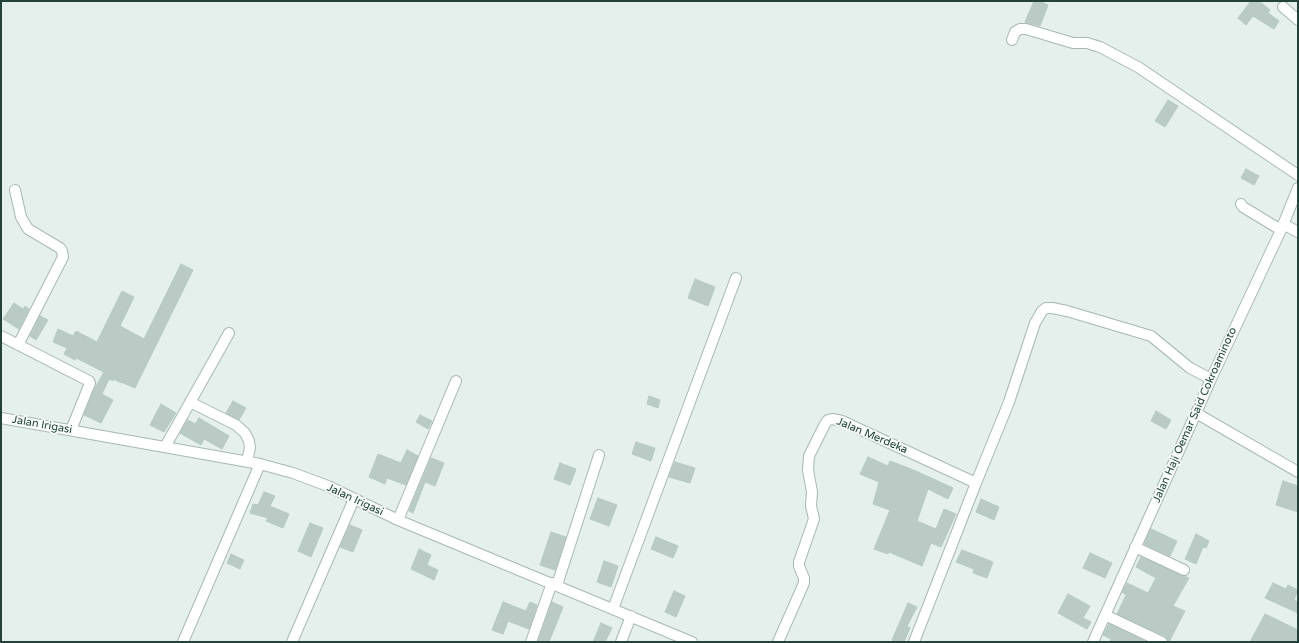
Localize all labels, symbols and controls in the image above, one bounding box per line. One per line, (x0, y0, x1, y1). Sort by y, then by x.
street label: Jalan Haji Oemar Said Cokroaminoto (1150, 325, 1240, 505)
street label: Jalan Irigasi (11, 413, 73, 437)
street label: Jalan Merdeka (835, 415, 909, 457)
street label: Jalan Irigasi (325, 481, 385, 519)

